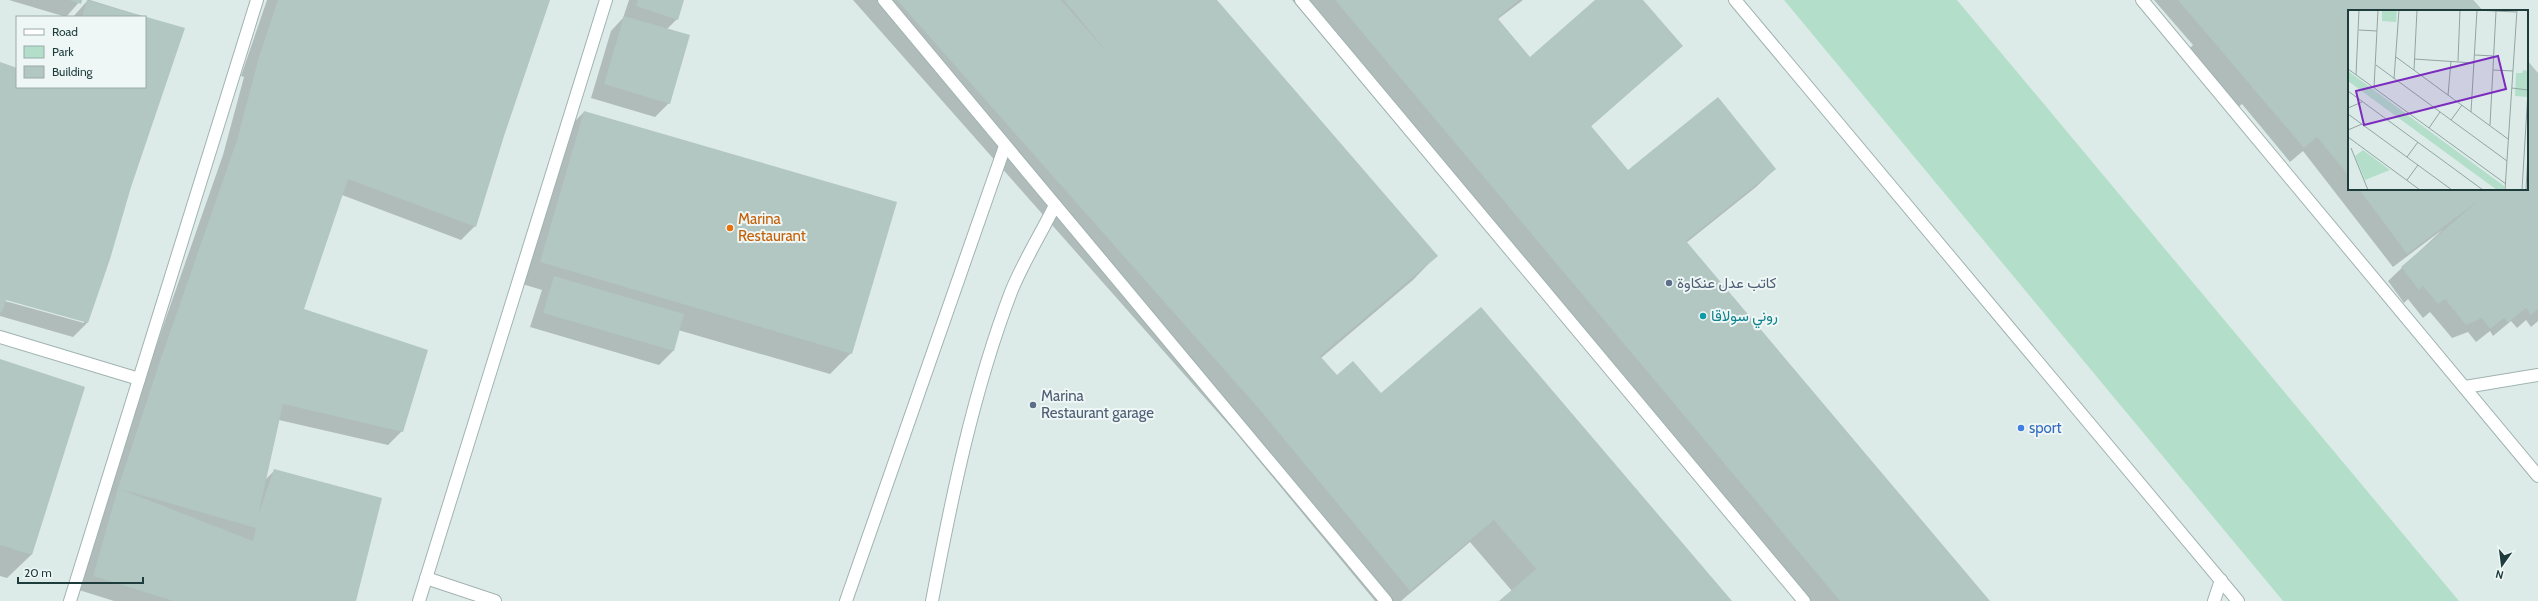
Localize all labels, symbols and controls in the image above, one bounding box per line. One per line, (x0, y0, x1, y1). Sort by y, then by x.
inset map (2348, 10, 2528, 190)
legend (16, 16, 146, 88)
text: Road (52, 24, 78, 39)
text: Park (52, 44, 74, 59)
text: Building (52, 64, 94, 79)
place label: Marina Restaurant (738, 210, 806, 245)
marker: Marina Restaurant (725, 223, 735, 233)
place label: كاتب عدل عنكاوة (1677, 274, 1777, 292)
marker: كاتب عدل عنكاوة (1664, 278, 1674, 288)
place label: روني سولاقا (1711, 307, 1778, 329)
marker: روني سولاقا (1698, 311, 1708, 321)
place label: Marina Restaurant garage (1041, 387, 1154, 422)
marker: Marina Restaurant garage (1028, 400, 1038, 410)
place label: sport (2029, 419, 2062, 437)
marker: sport (2016, 423, 2026, 433)
north arrow (2482, 545, 2522, 585)
scale bar (18, 559, 143, 585)
text: 20 m (24, 565, 52, 580)
text: N (2494, 567, 2505, 582)

